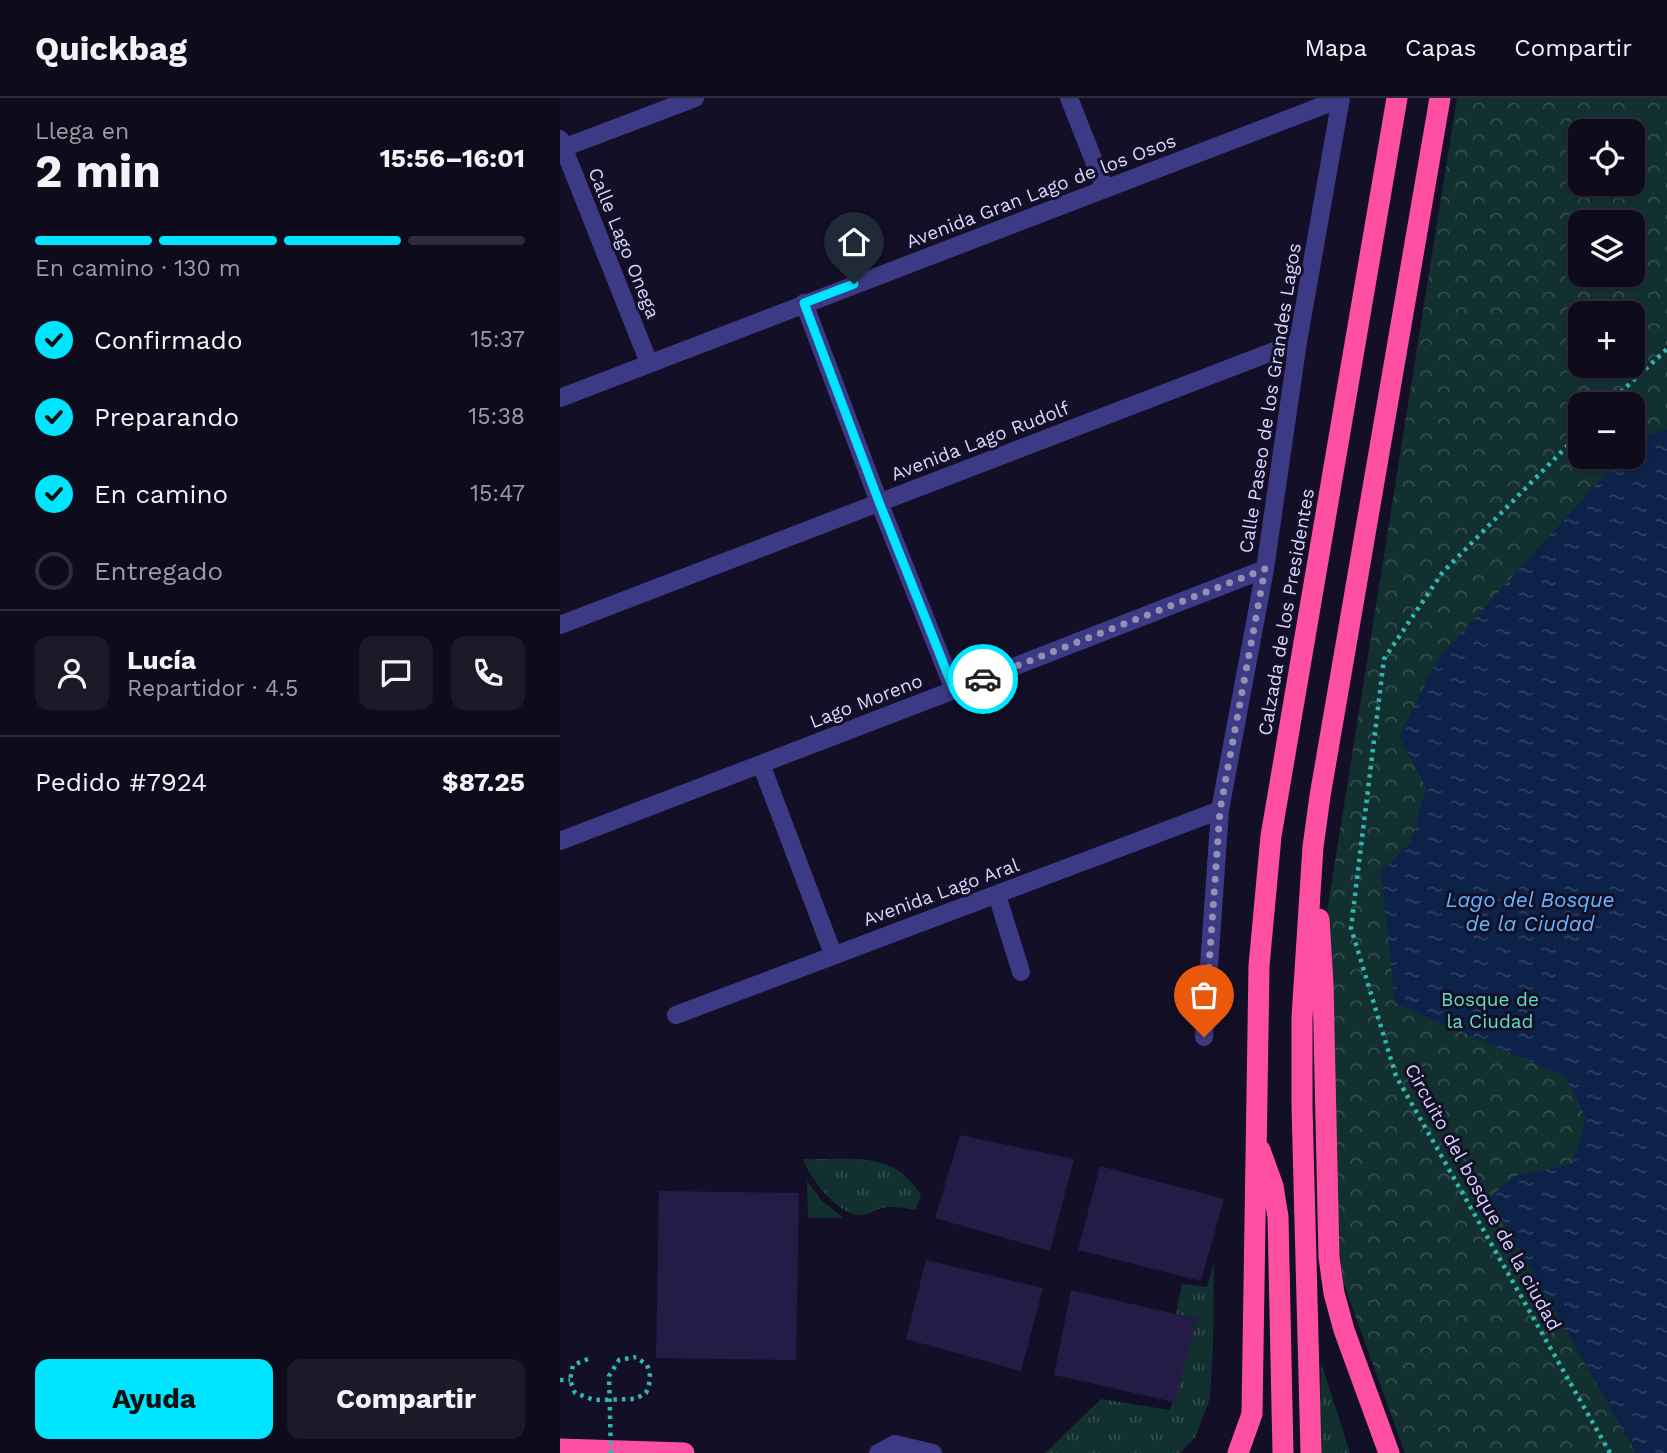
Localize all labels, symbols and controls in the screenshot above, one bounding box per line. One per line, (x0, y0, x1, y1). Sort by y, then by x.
text: Quickbag (35, 29, 187, 68)
text: Mapa (1304, 34, 1367, 62)
text: Capas (1405, 34, 1476, 62)
text: Compartir (1514, 34, 1632, 62)
text: Llega en (35, 118, 129, 145)
map controls (1568, 119, 1645, 469)
button: locate (1568, 119, 1645, 196)
street label: Avenida Gran Lago de los Osos (903, 129, 1179, 253)
text: 15:56–16:01 (380, 143, 525, 173)
text: 2 min (35, 144, 161, 198)
street label: Calle Lago Onega (583, 164, 665, 322)
button: layers (1568, 210, 1645, 287)
pin (824, 212, 884, 284)
icon: home (835, 223, 873, 261)
street label: Calle Paseo de los Grandes Lagos (1234, 241, 1306, 555)
text: En camino · 130 m (35, 255, 241, 282)
button: + (1568, 301, 1645, 378)
icon: check (35, 321, 73, 359)
text: Confirmado (94, 325, 243, 355)
text: 15:37 (470, 326, 525, 353)
button: − (1568, 392, 1645, 469)
street label: Avenida Lago Rudolf (888, 396, 1073, 486)
icon: check (35, 398, 73, 436)
text: Preparando (94, 402, 239, 432)
text: 15:38 (468, 403, 525, 430)
icon: check (35, 475, 73, 513)
text: En camino (94, 479, 228, 509)
text: 15:47 (470, 480, 525, 507)
street label: Calzada de los Presidentes (1253, 487, 1319, 737)
text: Entregado (94, 556, 223, 586)
button: person (35, 636, 109, 710)
button: chat (359, 636, 433, 710)
button: phone (451, 636, 525, 710)
courier (948, 644, 1018, 714)
text: Lucía (127, 645, 196, 675)
icon: car (964, 660, 1002, 698)
street label: Lago Moreno (806, 669, 926, 733)
text: Repartidor · 4.5 (127, 675, 298, 702)
text: Pedido #7924 (35, 767, 207, 797)
text: $87.25 (442, 767, 525, 797)
street label: Avenida Lago Aral (860, 853, 1022, 931)
water label: Lago del Bosque de la Ciudad (1446, 887, 1614, 936)
pin (1174, 965, 1234, 1037)
icon: bag (1185, 976, 1223, 1014)
park label: Bosque de la Ciudad (1441, 988, 1539, 1033)
street label: Circuito del bosque de la ciudad (1400, 1060, 1566, 1334)
button: Ayuda (35, 1359, 273, 1439)
button: Compartir (287, 1359, 525, 1439)

